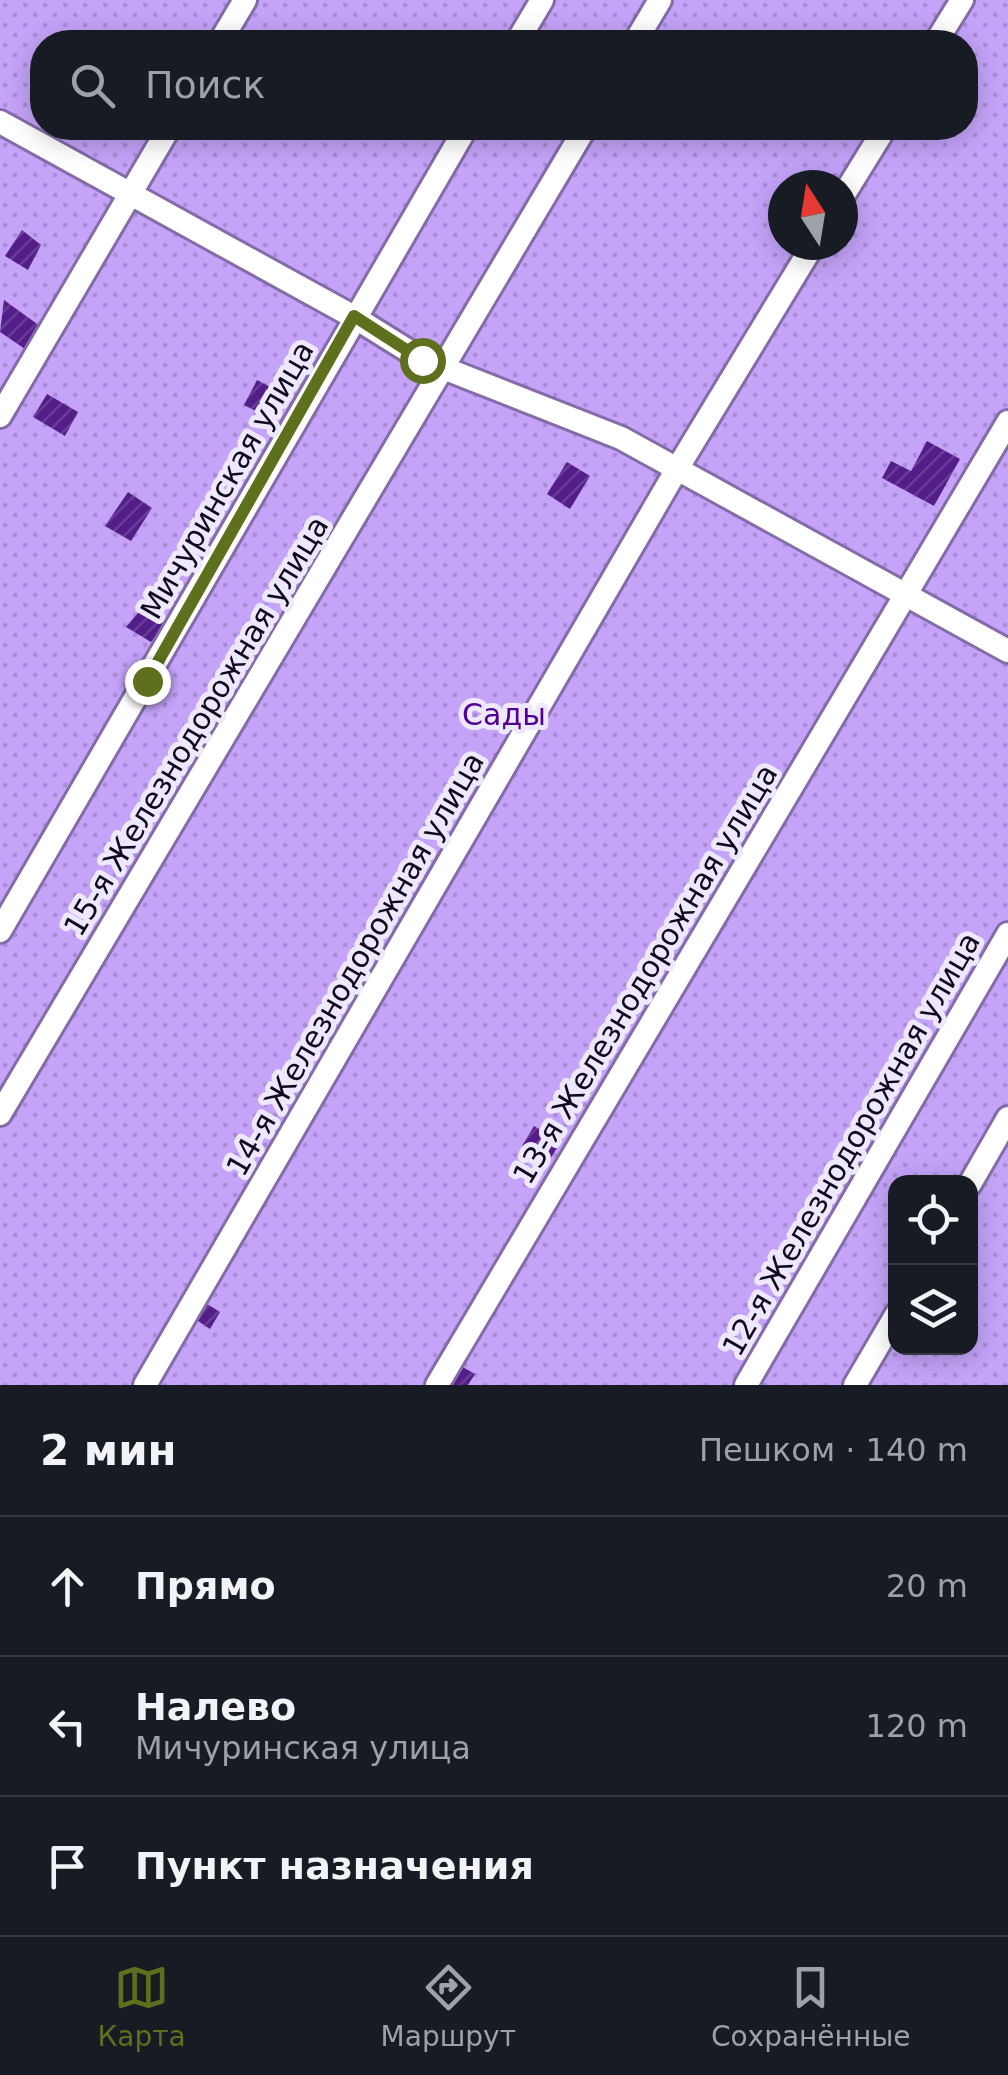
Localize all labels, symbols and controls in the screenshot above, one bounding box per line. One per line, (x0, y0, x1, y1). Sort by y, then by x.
search box (30, 30, 978, 140)
icon: search (65, 58, 120, 113)
text: Поиск (145, 63, 265, 107)
north arrow (768, 170, 858, 260)
street label: Мичуринская улица (133, 335, 321, 625)
route start (400, 338, 446, 384)
street label: 15-я Железнодорожная улица (57, 510, 335, 942)
route end (125, 659, 171, 705)
park label: Сады (462, 697, 546, 732)
street label: 14-я Железнодорожная улица (219, 746, 491, 1182)
street label: 13-я Железнодорожная улица (506, 758, 784, 1190)
street label: 12-я Железнодорожная улица (715, 926, 987, 1362)
map controls (888, 1175, 978, 1355)
button: locate (888, 1175, 978, 1265)
button: layers (888, 1265, 978, 1355)
text: 2 мин (40, 1426, 177, 1475)
text: Пешком · 140 m (699, 1431, 968, 1469)
icon: ahead (40, 1559, 95, 1614)
text: Прямо (135, 1564, 276, 1608)
text: 20 m (886, 1567, 968, 1605)
text: Налево (135, 1685, 296, 1729)
icon: left (40, 1699, 95, 1754)
text: 120 m (866, 1707, 968, 1745)
text: Мичуринская улица (135, 1729, 471, 1767)
icon: arrive (40, 1839, 95, 1894)
text: Пункт назначения (135, 1844, 534, 1888)
tab: Карта (97, 1960, 186, 2053)
tab: Маршрут (381, 1960, 516, 2053)
tab: Сохранённые (711, 1960, 911, 2053)

